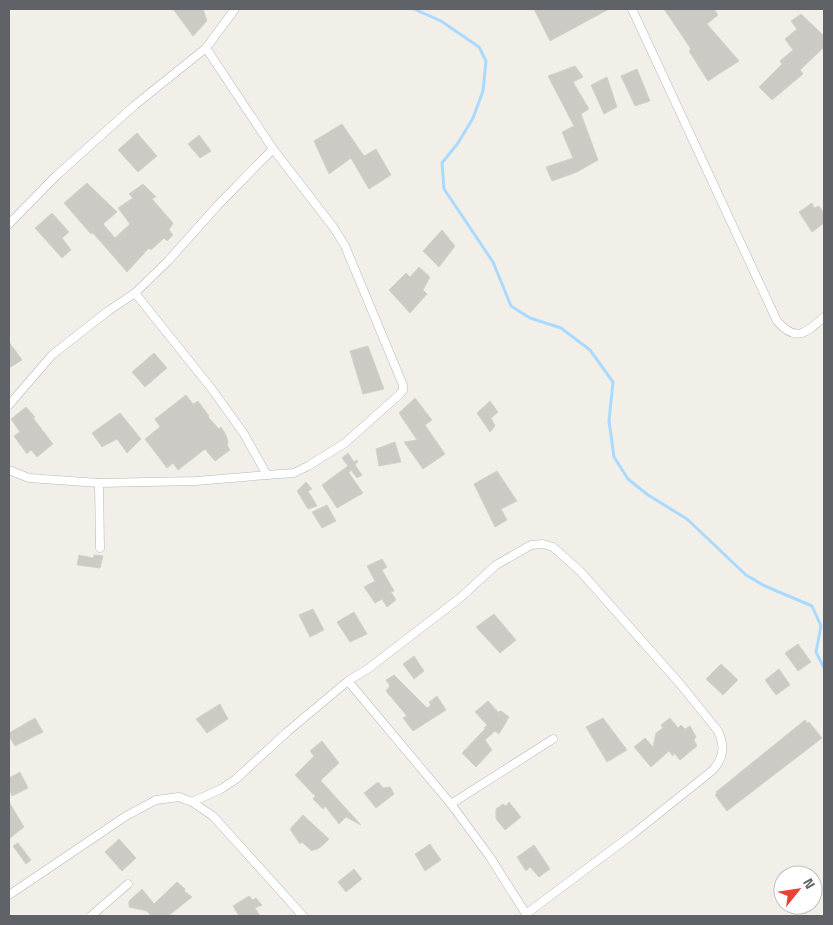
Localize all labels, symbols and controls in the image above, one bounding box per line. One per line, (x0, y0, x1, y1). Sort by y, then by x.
north arrow (773, 865, 823, 915)
text: N (798, 874, 821, 893)

